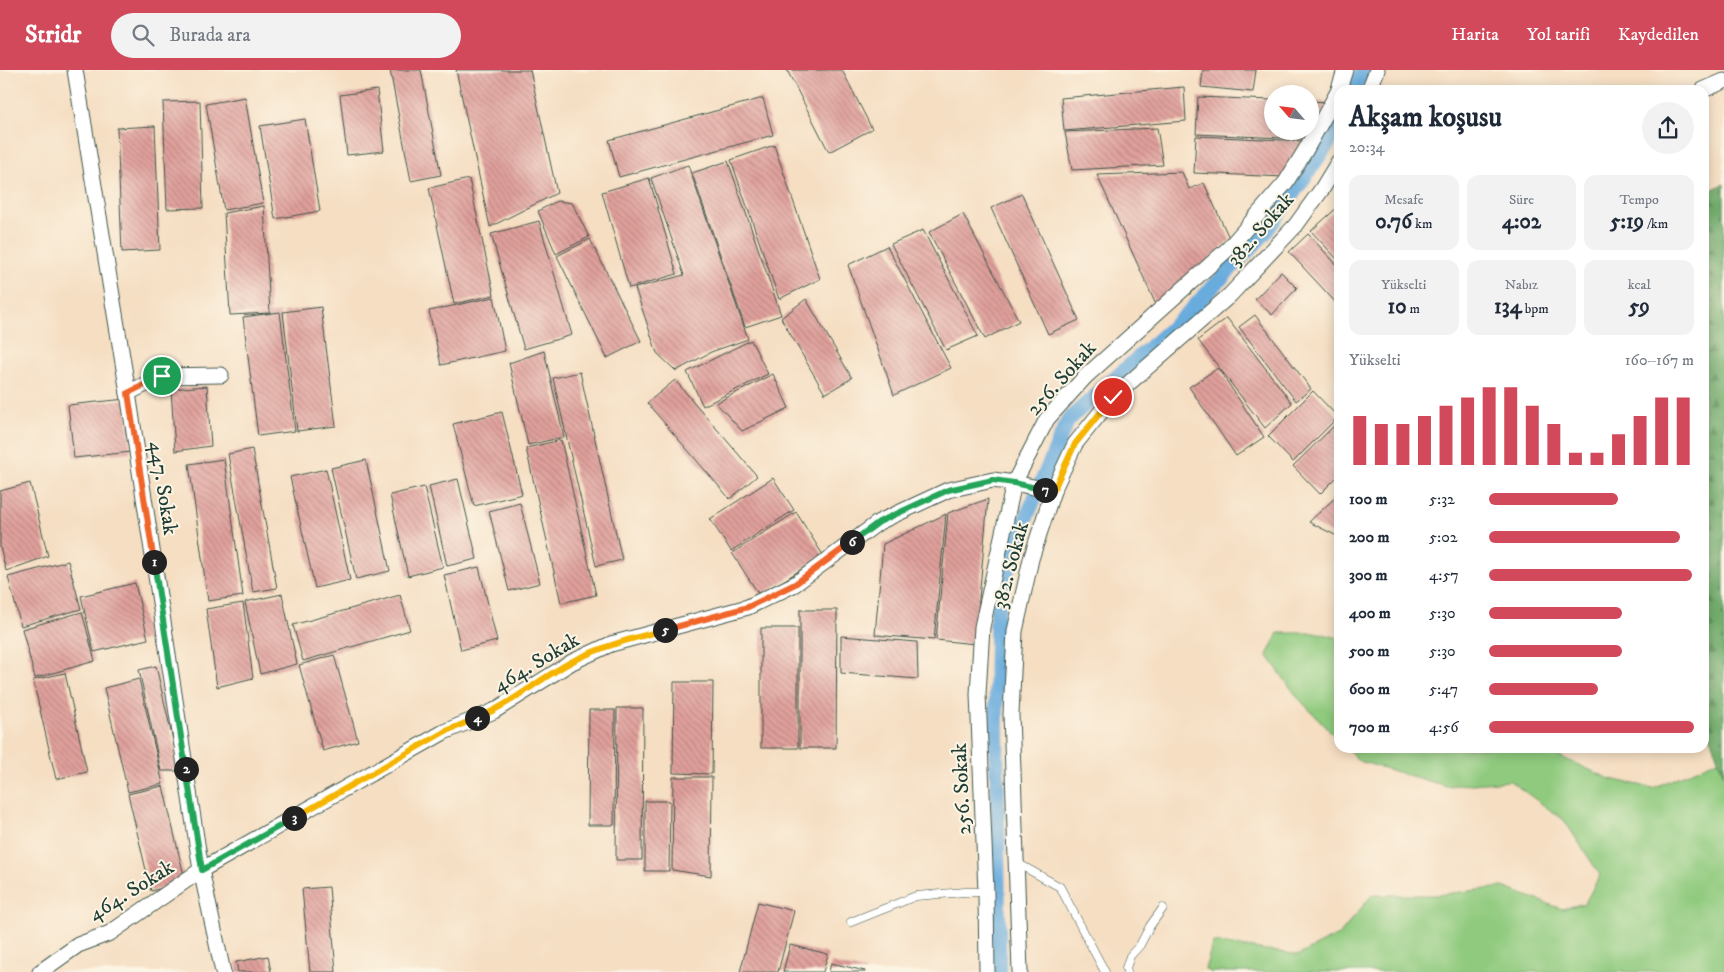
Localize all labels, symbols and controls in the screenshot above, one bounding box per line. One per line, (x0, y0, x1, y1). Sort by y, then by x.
search box (111, 13, 461, 58)
text: Stridr (25, 20, 81, 50)
icon: search (129, 21, 157, 49)
text: Burada ara (169, 24, 250, 47)
text: Harita (1451, 24, 1499, 46)
text: Yol tarifi (1527, 24, 1590, 46)
text: Kaydedilen (1618, 24, 1699, 46)
north arrow (1264, 85, 1319, 140)
map controls (1264, 85, 1319, 140)
text: Akşam koşusu (1349, 100, 1502, 135)
button: share (1642, 102, 1694, 154)
text: 20:34 (1349, 137, 1385, 157)
street label: 382. Sokak (1222, 187, 1300, 272)
text: Mesafe (1384, 191, 1423, 209)
text: Süre (1509, 191, 1534, 209)
text: Tempo (1619, 191, 1659, 209)
text: 0.76 (1375, 209, 1412, 235)
text: 4:02 (1502, 209, 1541, 235)
text: 5:19 (1610, 209, 1644, 235)
text: km (1412, 215, 1433, 233)
text: /km (1644, 215, 1668, 233)
text: Yükselti (1381, 276, 1426, 294)
text: Nabız (1505, 276, 1538, 294)
text: kcal (1628, 276, 1651, 294)
text: 10 (1388, 294, 1407, 320)
text: 134 (1494, 294, 1522, 320)
text: 59 (1629, 294, 1650, 320)
text: m (1407, 300, 1420, 318)
text: bpm (1522, 300, 1549, 318)
street label: 256. Sokak (1021, 335, 1103, 422)
text: Yükselti (1349, 350, 1401, 370)
text: 160–167 m (1625, 350, 1694, 370)
pin (141, 355, 183, 397)
icon: arrive (148, 362, 176, 390)
pin (1092, 376, 1134, 418)
icon: check (1099, 383, 1127, 411)
street label: 447. Sokak (143, 439, 183, 538)
pin: 7 (1032, 478, 1058, 502)
text: 7 (1042, 481, 1049, 499)
text: 100 m (1349, 489, 1388, 509)
text: 5:32 (1429, 489, 1455, 509)
street label: 382. Sokak (987, 518, 1035, 612)
text: 200 m (1349, 527, 1390, 547)
text: 5:02 (1429, 527, 1458, 547)
pin: 6 (840, 530, 864, 554)
text: 6 (849, 533, 856, 551)
pin: 1 (142, 550, 166, 574)
text: 1 (152, 553, 157, 571)
text: 300 m (1349, 565, 1388, 585)
text: 4:57 (1429, 565, 1459, 585)
text: 400 m (1349, 603, 1391, 623)
text: 5:30 (1429, 603, 1456, 623)
pin: 5 (652, 618, 678, 642)
text: 5 (662, 621, 669, 639)
street label: 464. Sokak (489, 627, 585, 699)
text: 500 m (1349, 641, 1390, 661)
text: 5:30 (1429, 641, 1456, 661)
text: 600 m (1349, 679, 1390, 699)
text: 5:47 (1429, 679, 1458, 699)
pin: 4 (464, 706, 490, 730)
text: 4 (473, 709, 482, 727)
text: 700 m (1349, 717, 1390, 737)
text: 4:56 (1429, 717, 1459, 737)
street label: 256. Sokak (947, 742, 977, 836)
pin: 2 (174, 756, 198, 782)
text: 2 (183, 760, 190, 778)
pin: 3 (282, 806, 306, 830)
text: 3 (292, 809, 297, 827)
street label: 464. Sokak (84, 854, 180, 927)

